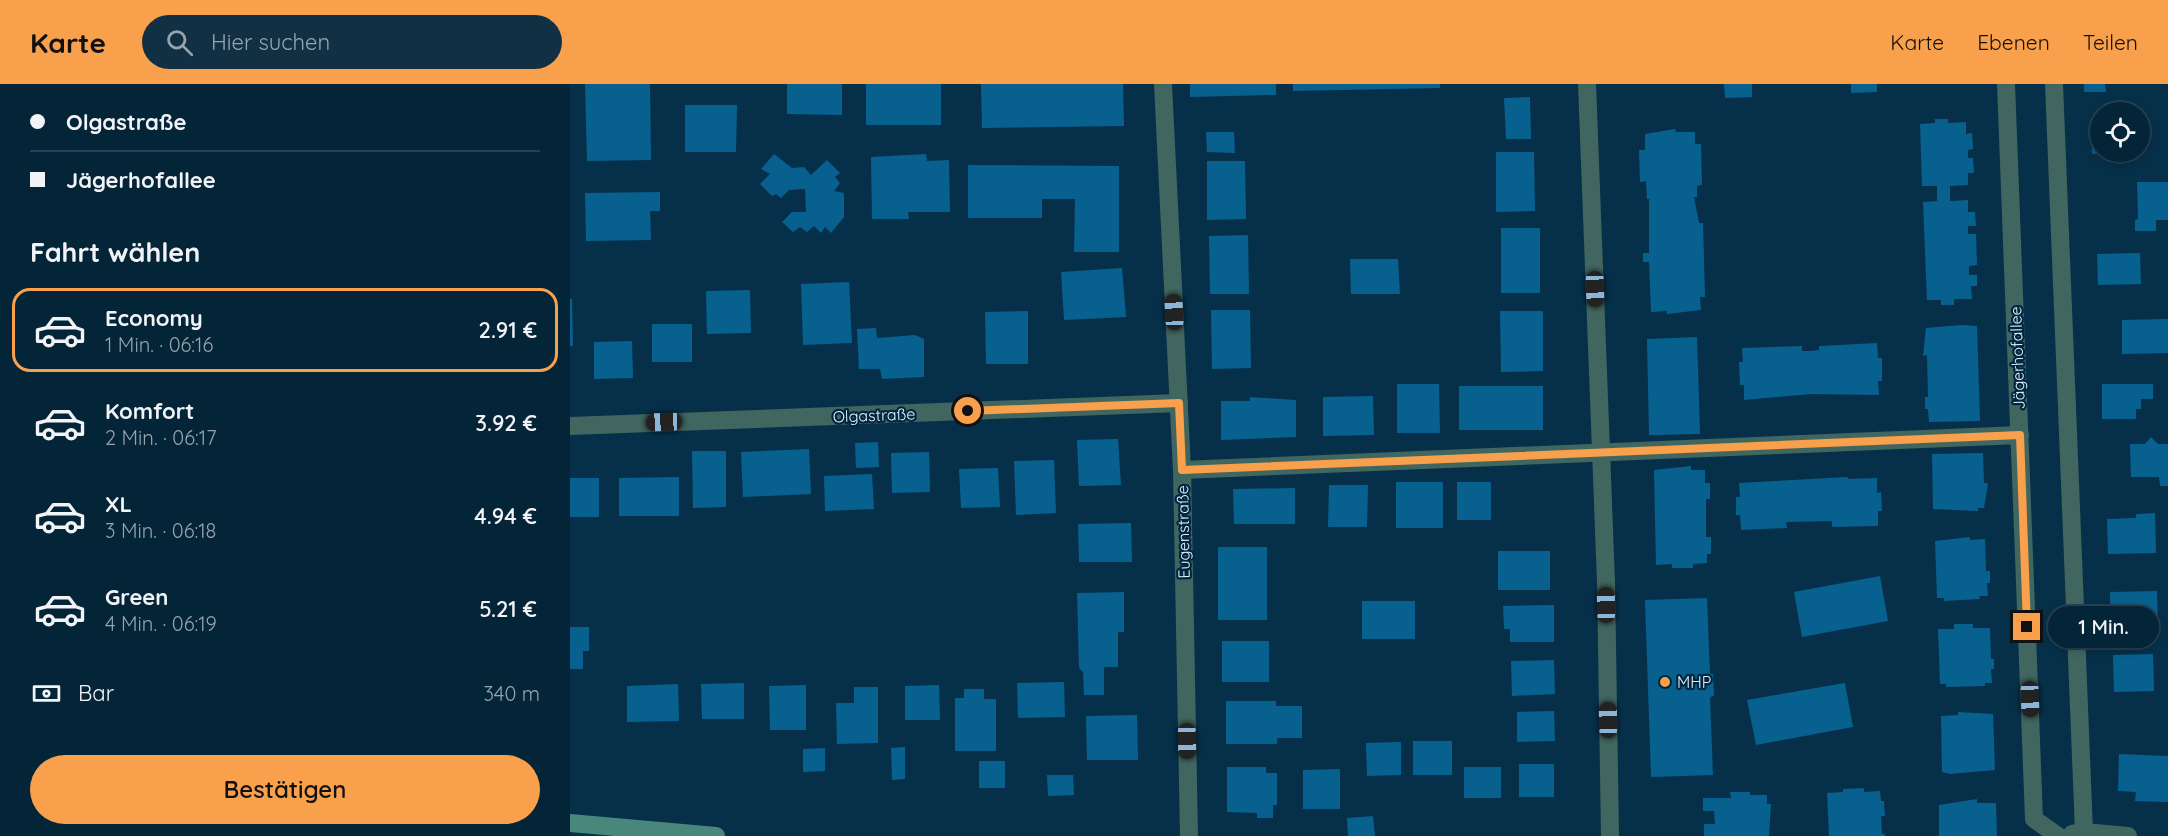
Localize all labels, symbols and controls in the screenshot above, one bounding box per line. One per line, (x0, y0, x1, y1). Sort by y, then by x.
search box (142, 15, 562, 69)
text: Karte (30, 25, 106, 60)
icon: search (163, 26, 196, 59)
text: Hier suchen (211, 28, 330, 56)
text: Karte (1890, 29, 1944, 55)
text: Ebenen (1977, 29, 2050, 55)
text: Teilen (2083, 29, 2138, 55)
map controls (2090, 102, 2150, 162)
button: locate (2090, 102, 2150, 162)
text: Olgastraße (66, 108, 187, 136)
text: Jägerhofallee (66, 166, 216, 194)
text: Fahrt wählen (30, 235, 200, 269)
car (1585, 271, 1605, 307)
car (1164, 294, 1184, 330)
icon: car (33, 303, 87, 357)
text: Economy (105, 304, 203, 332)
street label: Jägerhofallee (2005, 306, 2029, 410)
text: 2.91 € (478, 316, 537, 344)
text: 1 Min. · 06:16 (105, 332, 213, 357)
icon: car (33, 396, 87, 450)
text: Komfort (105, 397, 194, 425)
route start (954, 397, 981, 424)
street label: Olgastraße (832, 404, 916, 426)
text: 3.92 € (475, 409, 537, 437)
car (646, 412, 682, 432)
text: 2 Min. · 06:17 (105, 425, 216, 450)
street label: Eugenstraße (1172, 485, 1194, 579)
icon: car (33, 489, 87, 543)
text: XL (105, 490, 132, 518)
text: 4.94 € (474, 502, 537, 530)
text: 3 Min. · 06:18 (105, 518, 216, 543)
icon: car (33, 582, 87, 636)
text: Green (105, 583, 168, 611)
car (1597, 587, 1615, 623)
text: 5.21 € (479, 595, 537, 623)
callout: 1 Min. (2048, 606, 2159, 648)
text: 4 Min. · 06:19 (105, 611, 217, 636)
route end (2013, 613, 2040, 640)
text: 1 Min. (2078, 614, 2129, 639)
place label: MHP (1677, 672, 1711, 692)
marker: MHP (1658, 675, 1672, 689)
icon: cash (30, 677, 63, 710)
text: Bar (78, 679, 114, 707)
text: 340 m (483, 681, 540, 706)
car (2020, 681, 2040, 717)
car (1599, 702, 1617, 738)
car (1178, 723, 1196, 759)
button: Bestätigen (30, 755, 540, 824)

